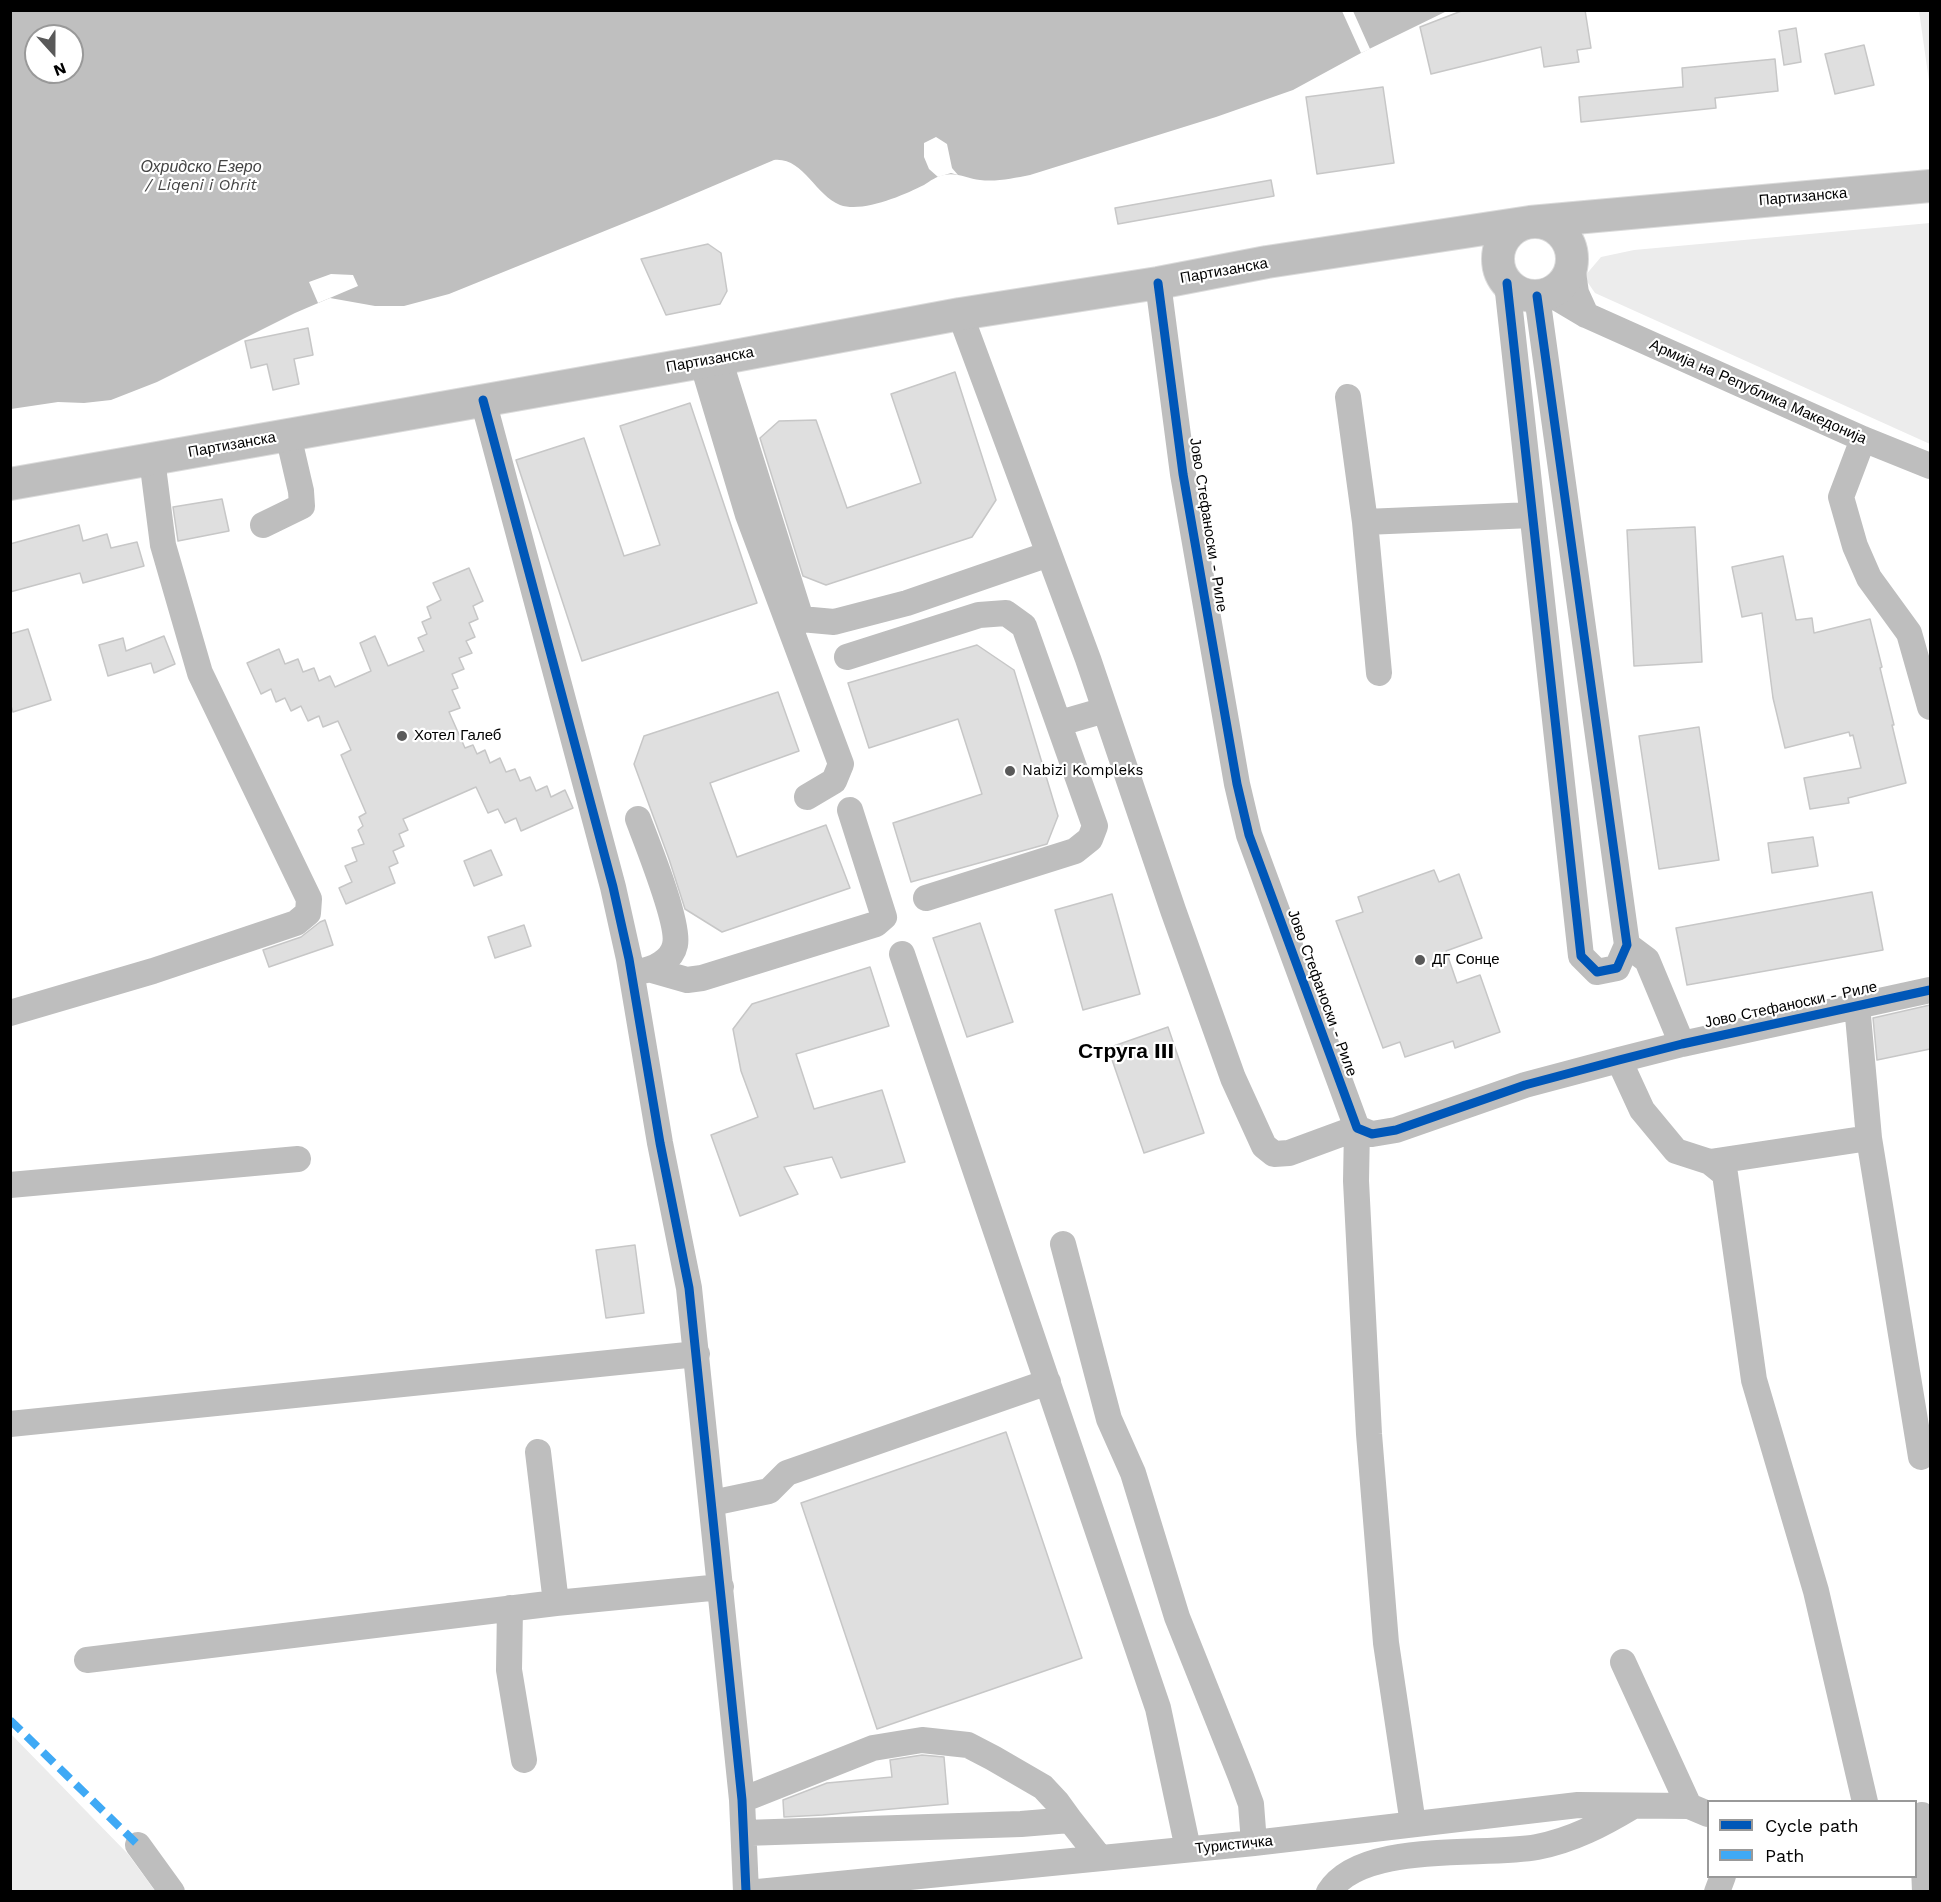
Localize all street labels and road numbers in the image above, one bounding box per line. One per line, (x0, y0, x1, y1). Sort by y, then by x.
street label: Партизанска (1758, 184, 1848, 210)
street label: Партизанска (1179, 254, 1269, 288)
street label: Армија на Република Македонија (1647, 336, 1869, 448)
street label: Партизанска (665, 343, 755, 377)
street label: Партизанска (187, 428, 277, 462)
street label: Јово Стефаноски - Риле (1185, 437, 1231, 613)
street label: Јово Стефаноски - Риле (1283, 907, 1361, 1079)
street label: Јово Стефаноски - Риле (1703, 978, 1879, 1032)
street label: Туристичка (1194, 1832, 1274, 1858)

